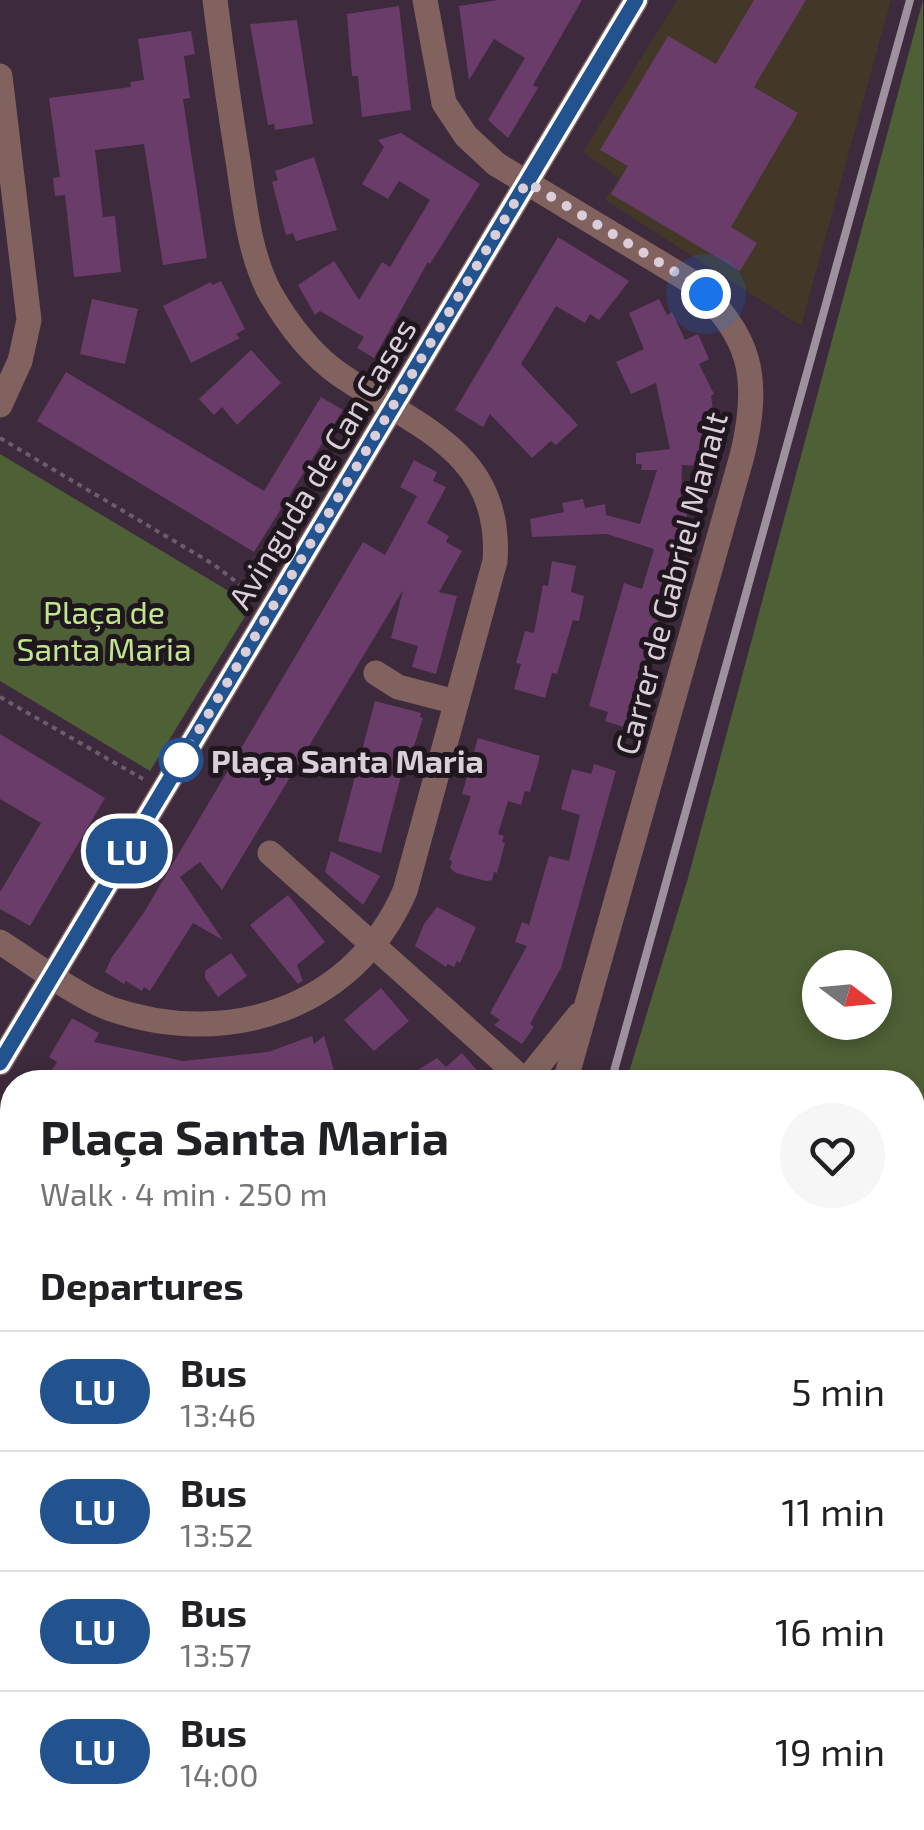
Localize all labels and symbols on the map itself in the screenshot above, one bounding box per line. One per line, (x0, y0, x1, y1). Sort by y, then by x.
your location (681, 269, 731, 319)
street label: Avinguda de Can Cases (219, 311, 423, 615)
street label: Carrer de Gabriel Manalt (606, 408, 734, 758)
park label: Plaça de Santa Maria (17, 592, 191, 667)
marker: Plaça Santa Maria (160, 739, 202, 781)
place label: Plaça Santa Maria (211, 741, 484, 781)
line badge: LU (82, 818, 172, 884)
north arrow (802, 950, 892, 1040)

